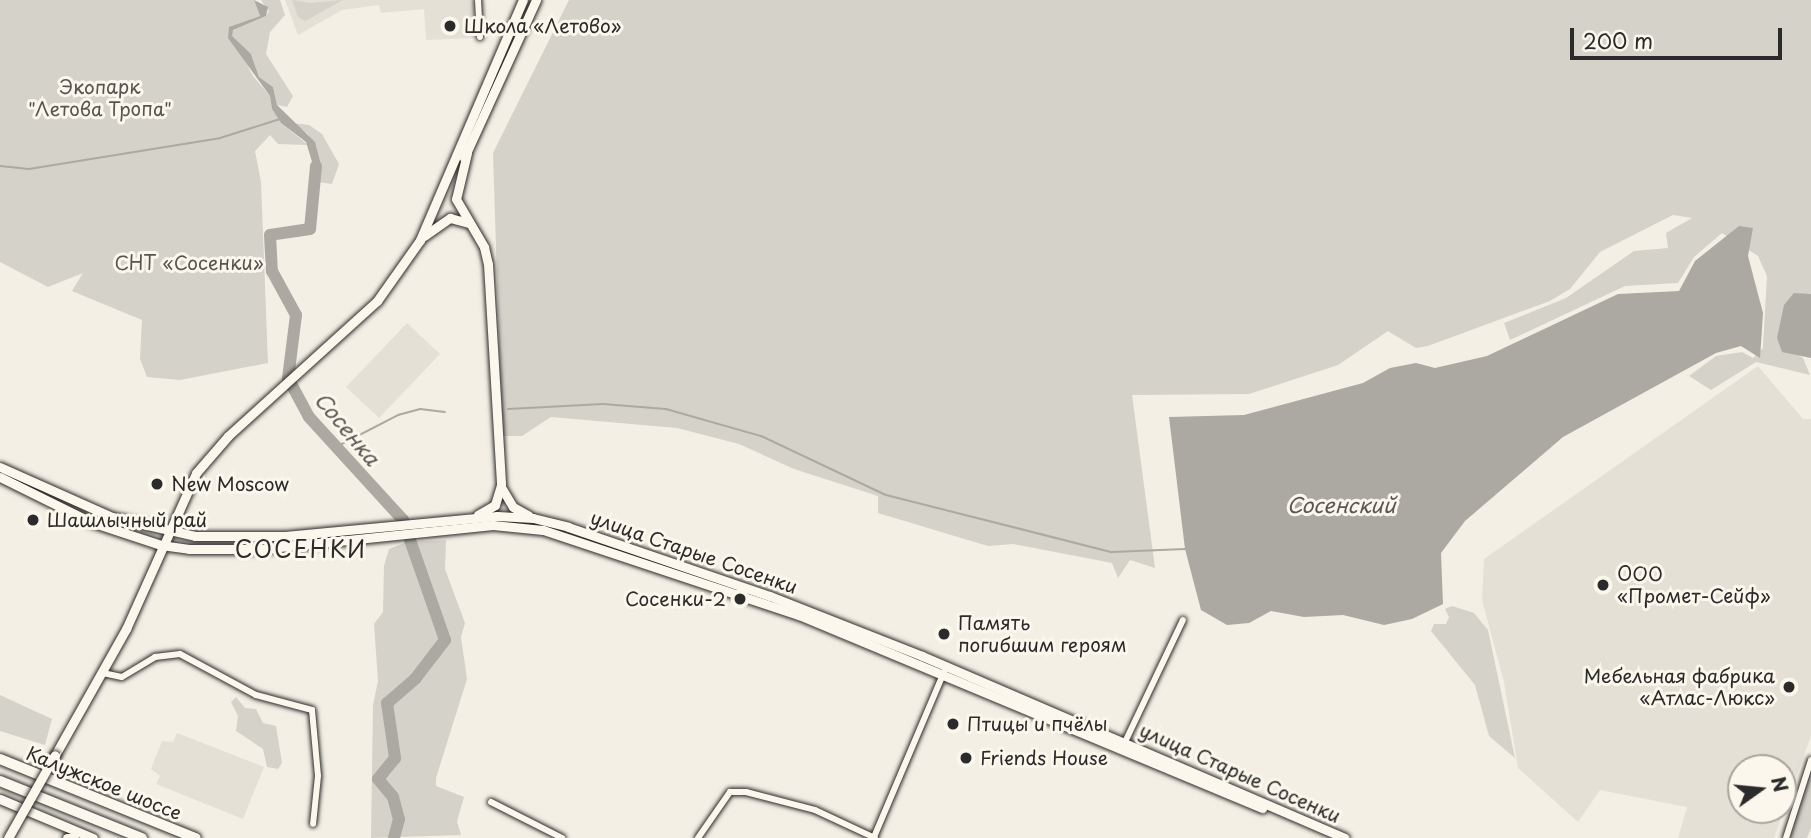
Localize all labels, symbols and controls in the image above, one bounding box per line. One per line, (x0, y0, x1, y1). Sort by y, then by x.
scale bar (1573, 14, 1785, 58)
place label: Школа «Летово» (464, 15, 622, 37)
marker: Школа «Летово» (442, 18, 458, 34)
text: 200 m (1583, 24, 1653, 56)
park label: Экопарк "Летова Тропа" (28, 76, 172, 120)
park label: СНТ «Сосенки» (114, 252, 264, 274)
water label: Сосенка (310, 386, 386, 470)
place label: New Moscow (171, 473, 289, 495)
marker: New Moscow (149, 476, 165, 492)
water label: Сосенский (1287, 491, 1395, 517)
street label: улица Старые Сосенки (587, 506, 801, 598)
place label: Шашлычный рай (47, 509, 208, 531)
marker: Шашлычный рай (25, 512, 41, 528)
district label: СОСЕНКИ (237, 535, 365, 563)
place label: ООО «Промет-Сейф» (1617, 563, 1771, 607)
marker: ООО «Промет-Сейф» (1595, 577, 1611, 593)
place label: Сосенки-2 (625, 588, 726, 610)
marker: Сосенки-2 (732, 591, 748, 607)
place label: Память погибшим героям (958, 612, 1126, 656)
marker: Память погибшим героям (936, 626, 952, 642)
place label: Мебельная фабрика «Атлас-Люкс» (1583, 665, 1775, 709)
marker: Мебельная фабрика «Атлас-Люкс» (1781, 679, 1797, 695)
place label: Птицы и пчёлы (967, 713, 1108, 735)
marker: Птицы и пчёлы (945, 716, 961, 732)
street label: улица Старые Сосенки (1136, 718, 1344, 828)
street label: Калужское шоссе (23, 741, 185, 825)
place label: Friends House (980, 747, 1107, 769)
marker: Friends House (958, 750, 974, 766)
north arrow (1727, 754, 1797, 824)
text: N (1765, 773, 1796, 795)

